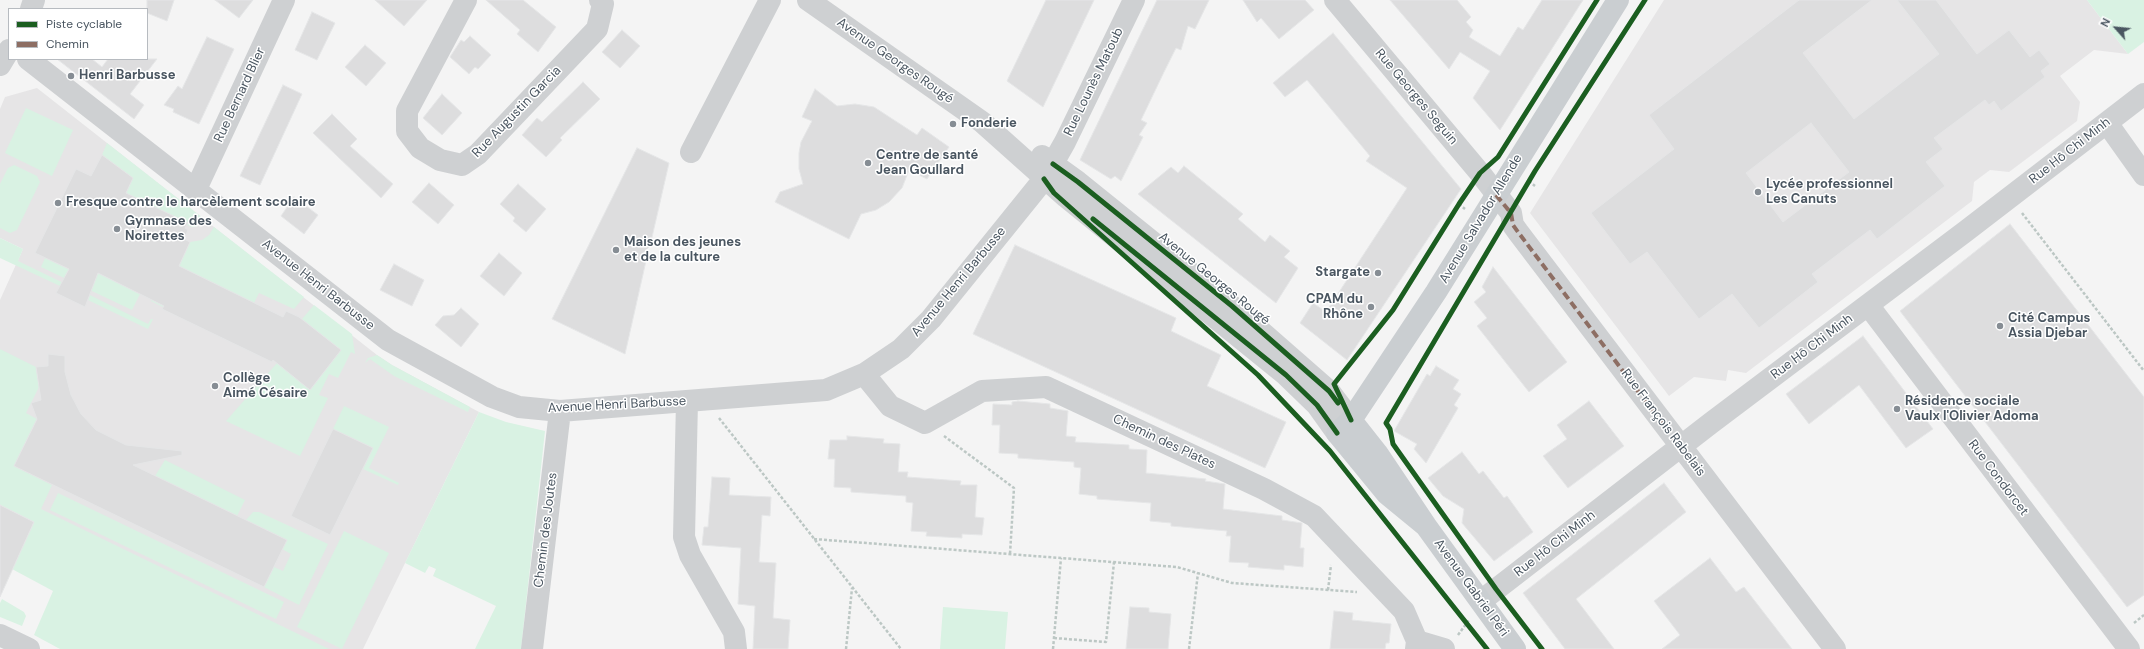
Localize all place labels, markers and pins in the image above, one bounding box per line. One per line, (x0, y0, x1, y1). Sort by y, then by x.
place label: Henri Barbusse (79, 68, 175, 84)
marker: Henri Barbusse (66, 71, 76, 81)
place label: Fonderie (961, 116, 1017, 132)
marker: Fonderie (948, 119, 958, 129)
place label: Centre de santé Jean Goullard (876, 148, 978, 179)
marker: Centre de santé Jean Goullard (863, 158, 873, 168)
place label: Lycée professionnel Les Canuts (1766, 177, 1893, 208)
marker: Lycée professionnel Les Canuts (1753, 187, 1763, 197)
place label: Fresque contre le harcèlement scolaire (66, 195, 316, 211)
marker: Fresque contre le harcèlement scolaire (53, 198, 63, 208)
place label: Gymnase des Noirettes (125, 214, 212, 245)
marker: Gymnase des Noirettes (112, 224, 122, 234)
place label: Maison des jeunes et de la culture (624, 235, 741, 266)
marker: Maison des jeunes et de la culture (611, 245, 621, 255)
place label: Stargate (1315, 265, 1370, 281)
marker: Stargate (1373, 268, 1383, 278)
place label: CPAM du Rhône (1306, 292, 1363, 323)
marker: CPAM du Rhône (1366, 302, 1376, 312)
place label: Cité Campus Assia Djebar (2008, 311, 2090, 342)
marker: Cité Campus Assia Djebar (1995, 321, 2005, 331)
place label: Collège Aimé Césaire (223, 371, 307, 402)
marker: Collège Aimé Césaire (210, 381, 220, 391)
place label: Résidence sociale Vaulx l'Olivier Adoma (1905, 394, 2038, 425)
marker: Résidence sociale Vaulx l'Olivier Adoma (1892, 404, 1902, 414)

